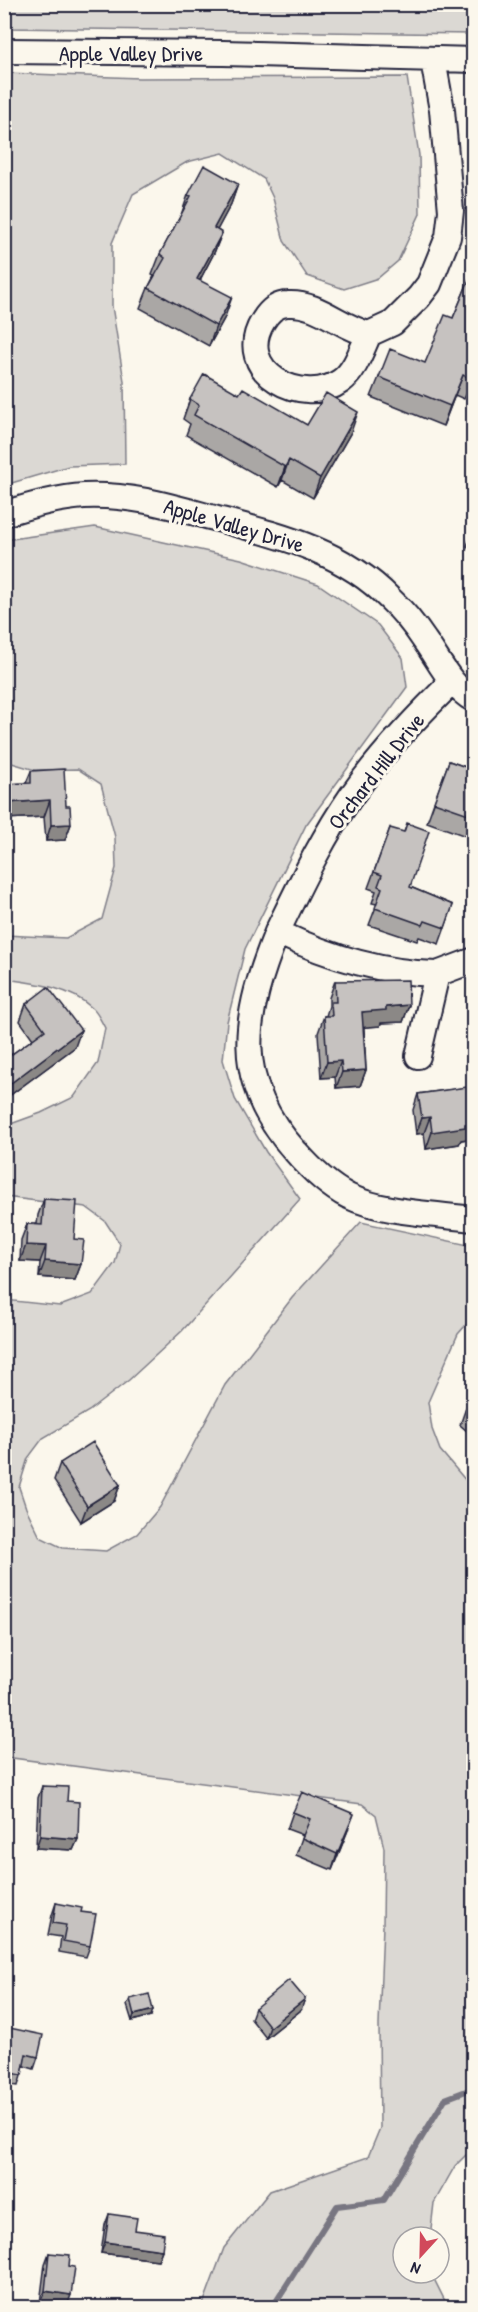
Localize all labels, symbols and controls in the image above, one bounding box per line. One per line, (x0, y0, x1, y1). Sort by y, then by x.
street label: Apple Valley Drive (59, 38, 203, 68)
street label: Apple Valley Drive (161, 491, 308, 559)
street label: Orchard Hill Drive (321, 706, 431, 836)
north arrow (391, 2225, 451, 2285)
text: N (407, 2257, 423, 2281)

